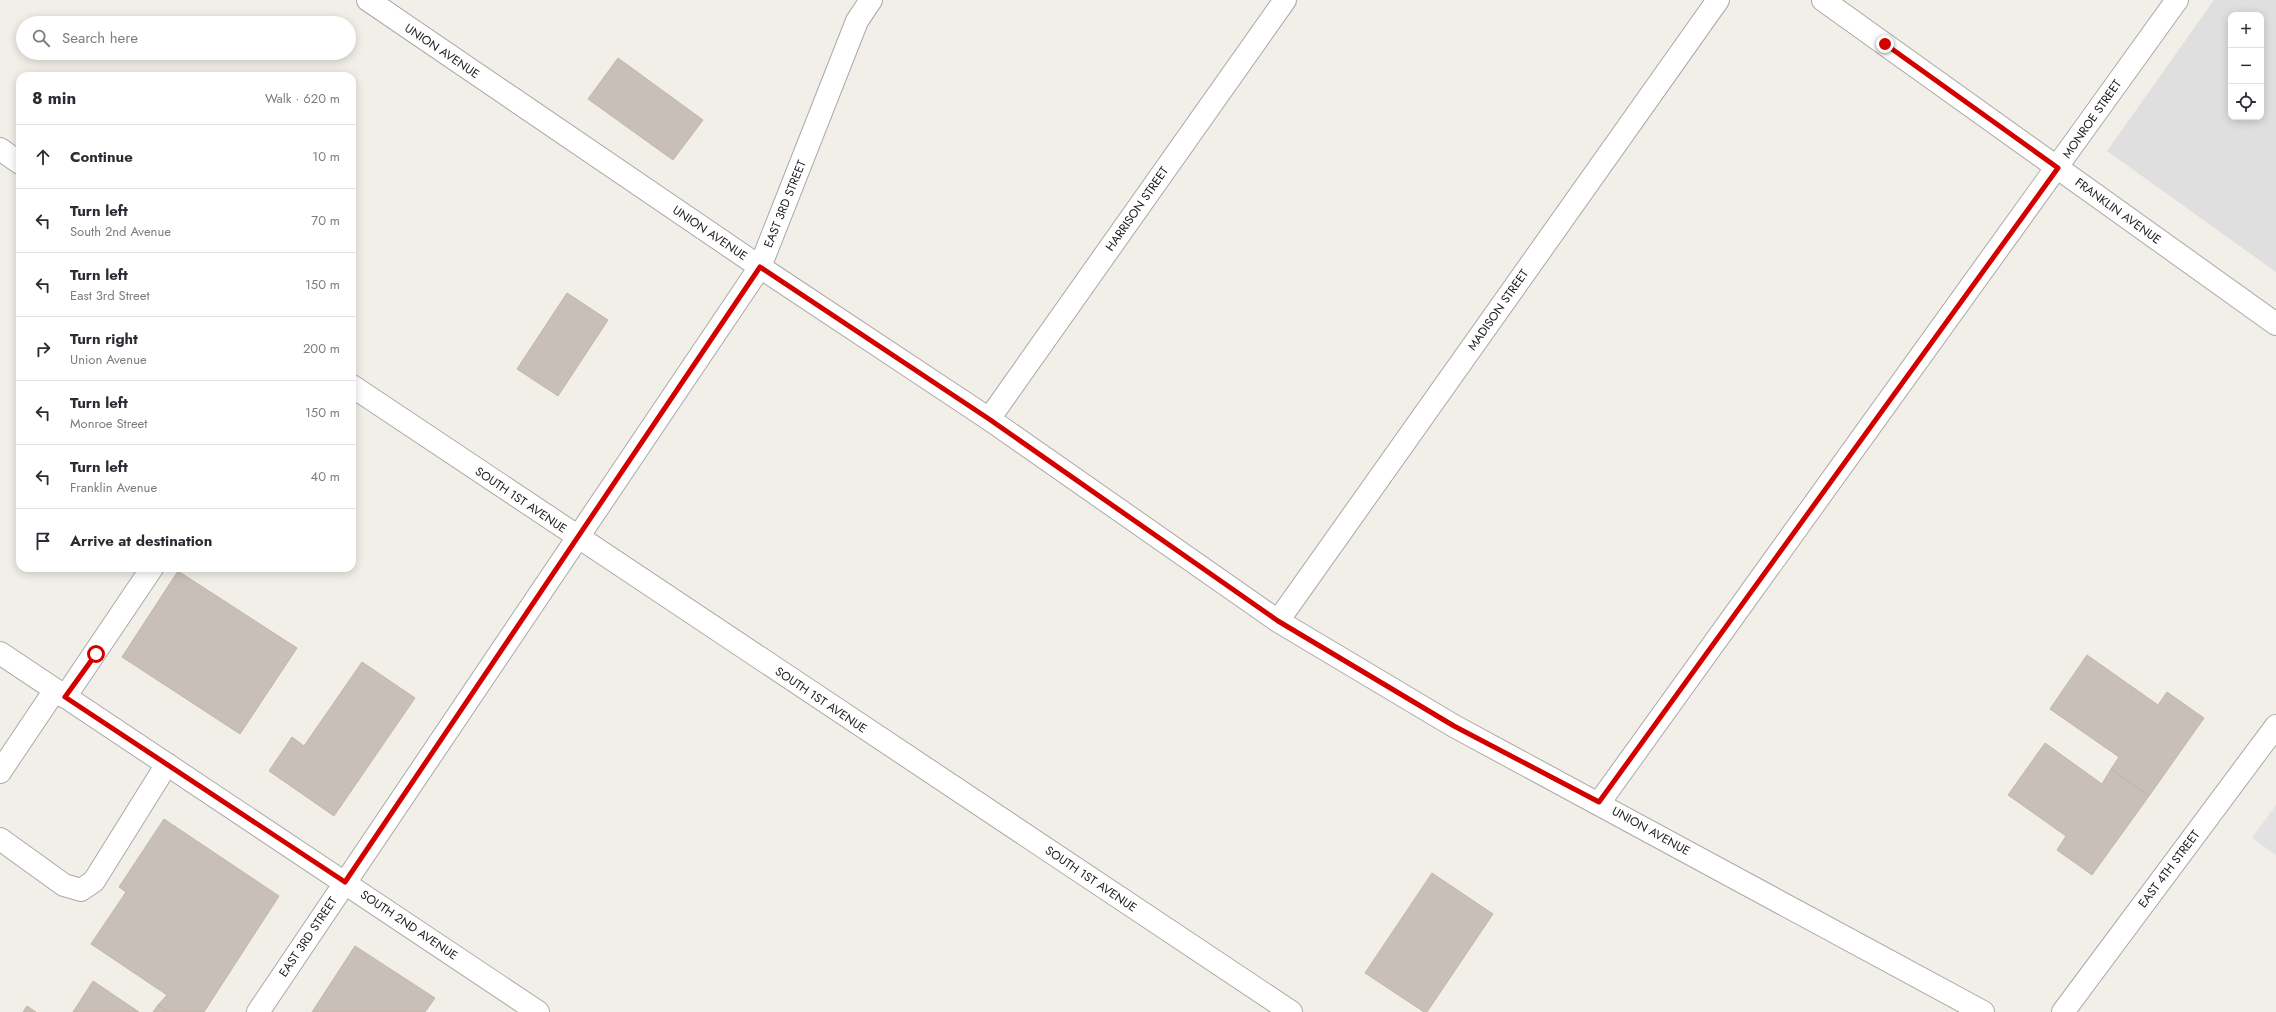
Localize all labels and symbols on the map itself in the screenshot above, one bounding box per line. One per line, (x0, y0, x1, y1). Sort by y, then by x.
street label: UNION AVENUE (401, 19, 483, 83)
route end (1876, 35, 1894, 53)
street label: MONROE STREET (2058, 76, 2126, 162)
street label: EAST 3RD STREET (759, 157, 811, 250)
street label: HARRISON STREET (1101, 163, 1173, 255)
street label: FRANKLIN AVENUE (2071, 174, 2165, 248)
street label: UNION AVENUE (669, 201, 751, 265)
street label: MADISON STREET (1463, 265, 1533, 354)
street label: SOUTH 1ST AVENUE (472, 463, 570, 537)
route start (87, 645, 105, 663)
street label: SOUTH 1ST AVENUE (772, 663, 870, 737)
street label: UNION AVENUE (1609, 802, 1693, 860)
street label: EAST 4TH STREET (2134, 826, 2204, 911)
street label: SOUTH 1ST AVENUE (1042, 842, 1140, 916)
street label: SOUTH 2ND AVENUE (357, 886, 461, 964)
street label: EAST 3RD STREET (275, 893, 342, 981)

